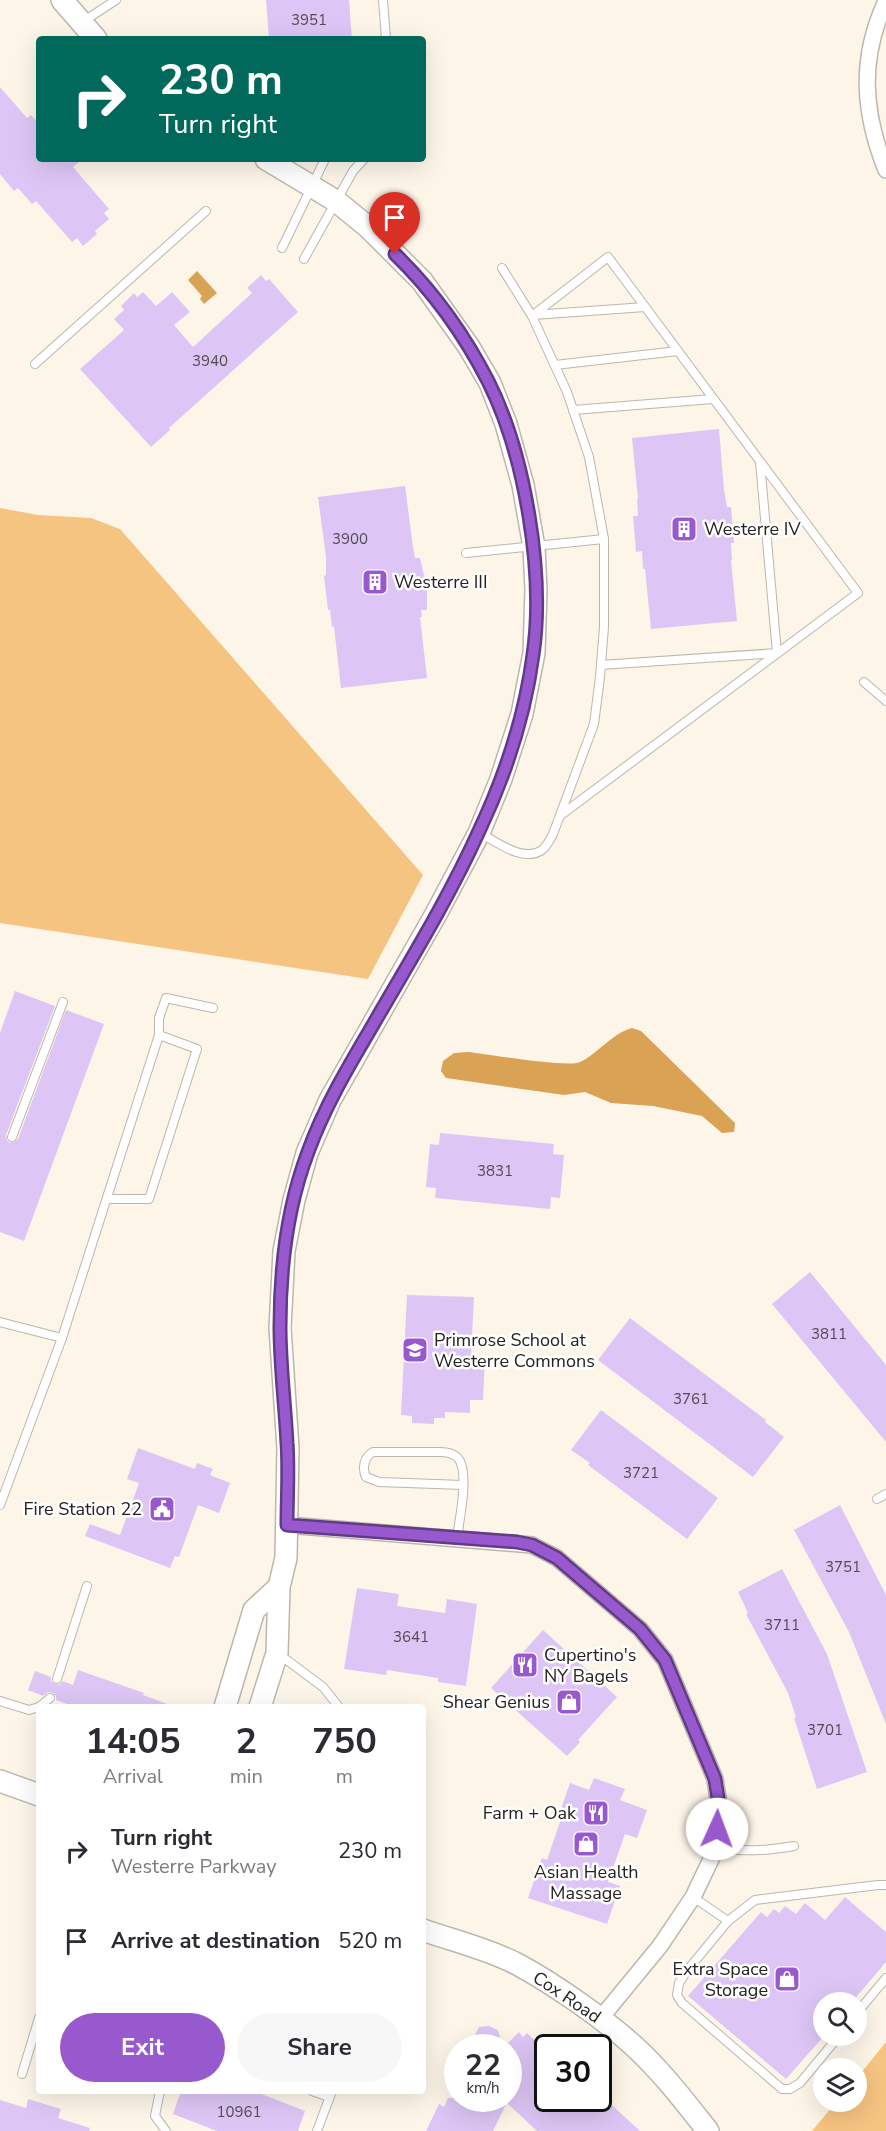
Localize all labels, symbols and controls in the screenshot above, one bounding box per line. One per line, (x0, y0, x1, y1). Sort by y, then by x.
house number: 3951 (291, 10, 327, 30)
text: 230 m (159, 52, 283, 109)
icon: right (60, 60, 138, 138)
text: Turn right (159, 106, 277, 143)
pin (369, 192, 420, 254)
icon: arrive (378, 201, 411, 234)
house number: 3940 (192, 351, 228, 371)
building icon: Westerre IV (669, 514, 699, 544)
place label: Westerre IV (704, 517, 801, 541)
house number: 3900 (332, 529, 368, 549)
building icon: Westerre III (360, 567, 390, 597)
place label: Westerre III (394, 570, 488, 594)
house number: 3831 (477, 1161, 513, 1181)
house number: 3811 (811, 1324, 847, 1344)
place label: Primrose School at Westerre Commons (434, 1328, 595, 1373)
school or university icon: Primrose School at Westerre Commons (400, 1335, 430, 1365)
house number: 3761 (673, 1389, 709, 1409)
house number: 3721 (623, 1463, 659, 1483)
public building icon: Fire Station 22 (147, 1494, 177, 1524)
place label: Fire Station 22 (24, 1497, 142, 1521)
house number: 3751 (825, 1557, 861, 1577)
house number: 3711 (764, 1615, 800, 1635)
house number: 3641 (393, 1627, 429, 1647)
place label: Cupertino's NY Bagels (544, 1643, 636, 1688)
restaurant icon: Cupertino's NY Bagels (510, 1650, 540, 1680)
shop icon: Shear Genius (554, 1687, 584, 1717)
place label: Shear Genius (443, 1690, 550, 1714)
text: 14:05 (85, 1717, 181, 1766)
text: 2 (235, 1717, 257, 1766)
text: 750 (312, 1717, 377, 1766)
house number: 3701 (807, 1720, 843, 1740)
text: Arrival (103, 1763, 163, 1790)
text: min (230, 1763, 263, 1790)
text: m (336, 1763, 353, 1790)
position arrow (685, 1797, 749, 1861)
restaurant icon: Farm + Oak (581, 1798, 611, 1828)
place label: Farm + Oak (483, 1801, 577, 1825)
text: Turn right (111, 1823, 212, 1853)
shop icon: Asian Health Massage (571, 1829, 601, 1859)
icon: right (60, 1835, 93, 1868)
text: 230 m (338, 1836, 402, 1866)
text: Westerre Parkway (111, 1853, 277, 1880)
place label: Asian Health Massage (534, 1860, 638, 1905)
icon: arrive (60, 1925, 93, 1958)
text: Arrive at destination (111, 1926, 320, 1956)
text: 520 m (338, 1926, 402, 1956)
place label: Extra Space Storage (672, 1957, 768, 2002)
shop icon: Extra Space Storage (772, 1964, 802, 1994)
street label: Cox Road (528, 1965, 606, 2029)
map controls (813, 1992, 867, 2112)
button: search (813, 1992, 867, 2046)
button: Exit (60, 2013, 225, 2082)
button: Share (237, 2013, 402, 2082)
speed limit sign: 30 (534, 2034, 612, 2112)
text: 22 (465, 2045, 501, 2086)
button: layers (813, 2058, 867, 2112)
text: km/h (466, 2078, 500, 2098)
house number: 10961 (216, 2102, 262, 2122)

